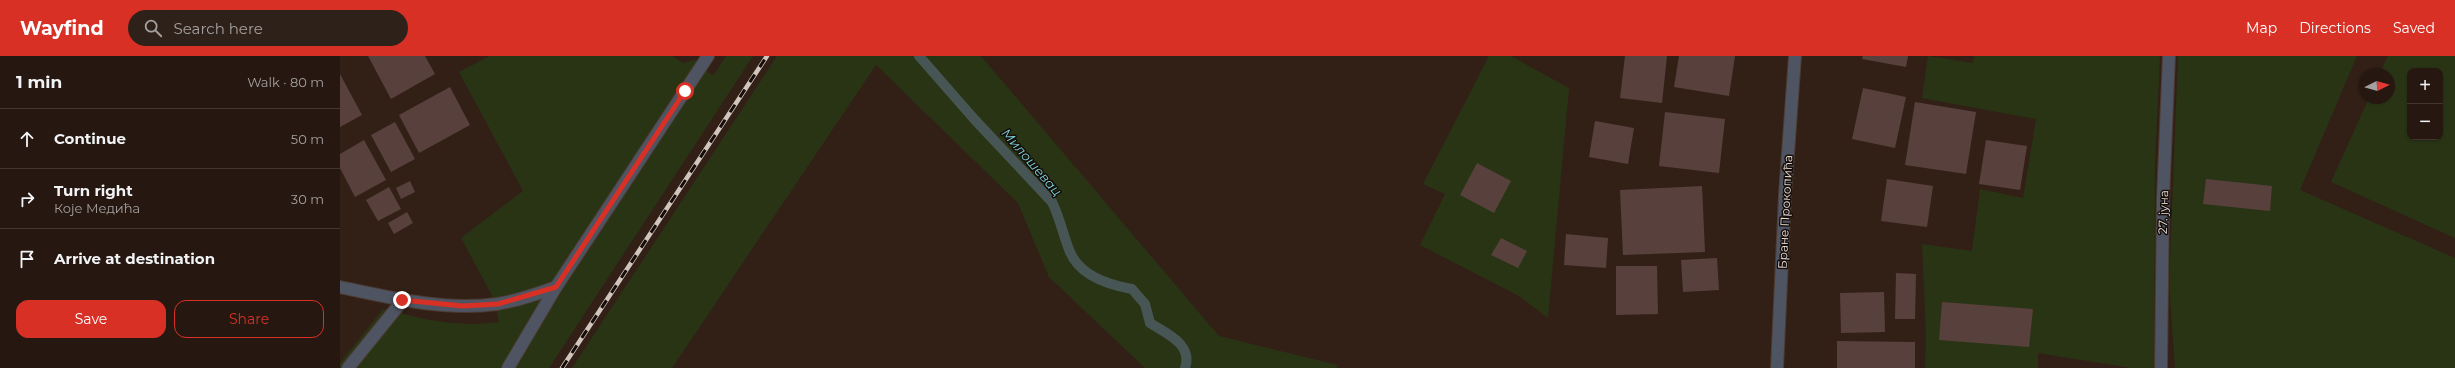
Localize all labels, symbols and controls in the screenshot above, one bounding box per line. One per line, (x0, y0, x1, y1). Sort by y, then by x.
search box (128, 10, 408, 46)
text: Wayfind (20, 17, 104, 40)
icon: search (142, 17, 164, 39)
text: Search here (174, 19, 263, 38)
text: Map (2246, 19, 2277, 37)
text: Directions (2299, 19, 2371, 37)
text: Saved (2393, 19, 2435, 37)
north arrow (2359, 68, 2395, 104)
map controls (2407, 68, 2443, 140)
button: + (2407, 68, 2443, 104)
text: 1 min (16, 72, 62, 92)
text: Walk · 80 m (247, 74, 324, 90)
route start (676, 82, 694, 100)
button: − (2407, 104, 2443, 140)
water label: Милошевац (998, 125, 1066, 199)
icon: ahead (16, 128, 38, 150)
text: Continue (54, 129, 126, 148)
text: 50 m (291, 131, 324, 147)
street label: Бране Прокопића (1775, 155, 1795, 269)
text: Turn right (54, 181, 133, 200)
icon: right (16, 188, 38, 210)
street label: 27. јуна (2155, 190, 2171, 234)
text: 30 m (291, 191, 324, 207)
text: Које Медића (54, 200, 140, 216)
icon: arrive (16, 248, 38, 270)
text: Arrive at destination (54, 249, 215, 268)
route end (393, 291, 411, 309)
button: Save (16, 300, 166, 338)
button: Share (174, 300, 324, 338)

